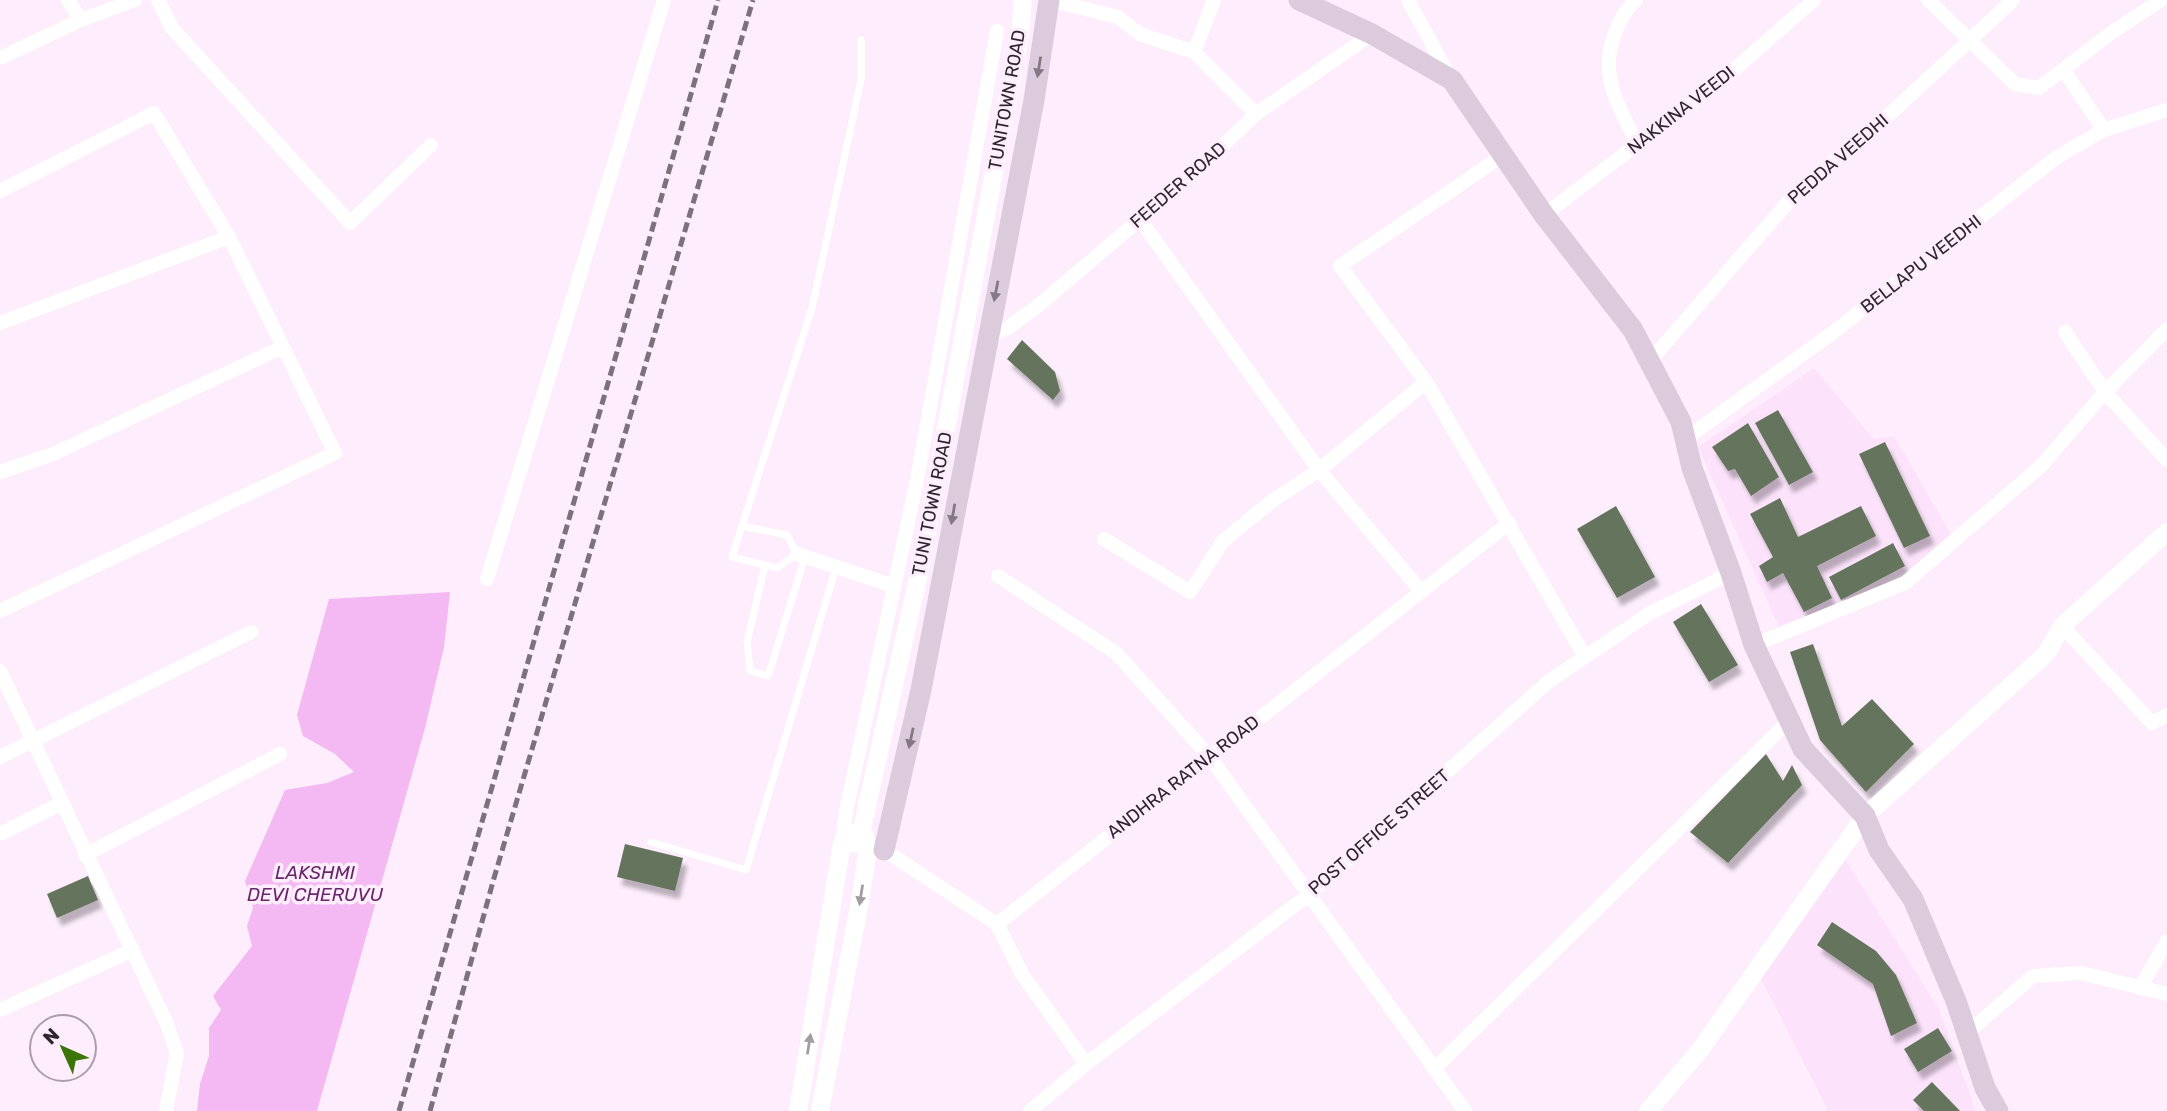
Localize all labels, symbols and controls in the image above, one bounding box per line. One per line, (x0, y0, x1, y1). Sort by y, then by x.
street label: TUNITOWN ROAD (984, 28, 1030, 172)
one-way arrow (1033, 57, 1044, 79)
street label: NAKKINA VEEDI (1623, 61, 1739, 159)
street label: PEDDA VEEDHI (1783, 109, 1893, 209)
street label: FEEDER ROAD (1125, 137, 1231, 233)
street label: BELLAPU VEEDHI (1856, 210, 1986, 318)
one-way arrow (990, 280, 1001, 302)
street label: TUNI TOWN ROAD (907, 430, 957, 578)
one-way arrow (947, 503, 958, 525)
street label: ANDHRA RATNA ROAD (1102, 711, 1264, 843)
one-way arrow (906, 727, 917, 749)
street label: POST OFFICE STREET (1304, 765, 1454, 899)
water label: LAKSHMI DEVI CHERUVU (247, 861, 384, 906)
one-way arrow (855, 884, 866, 906)
north arrow (28, 1013, 98, 1083)
text: N (38, 1023, 64, 1049)
one-way arrow (804, 1033, 815, 1055)

